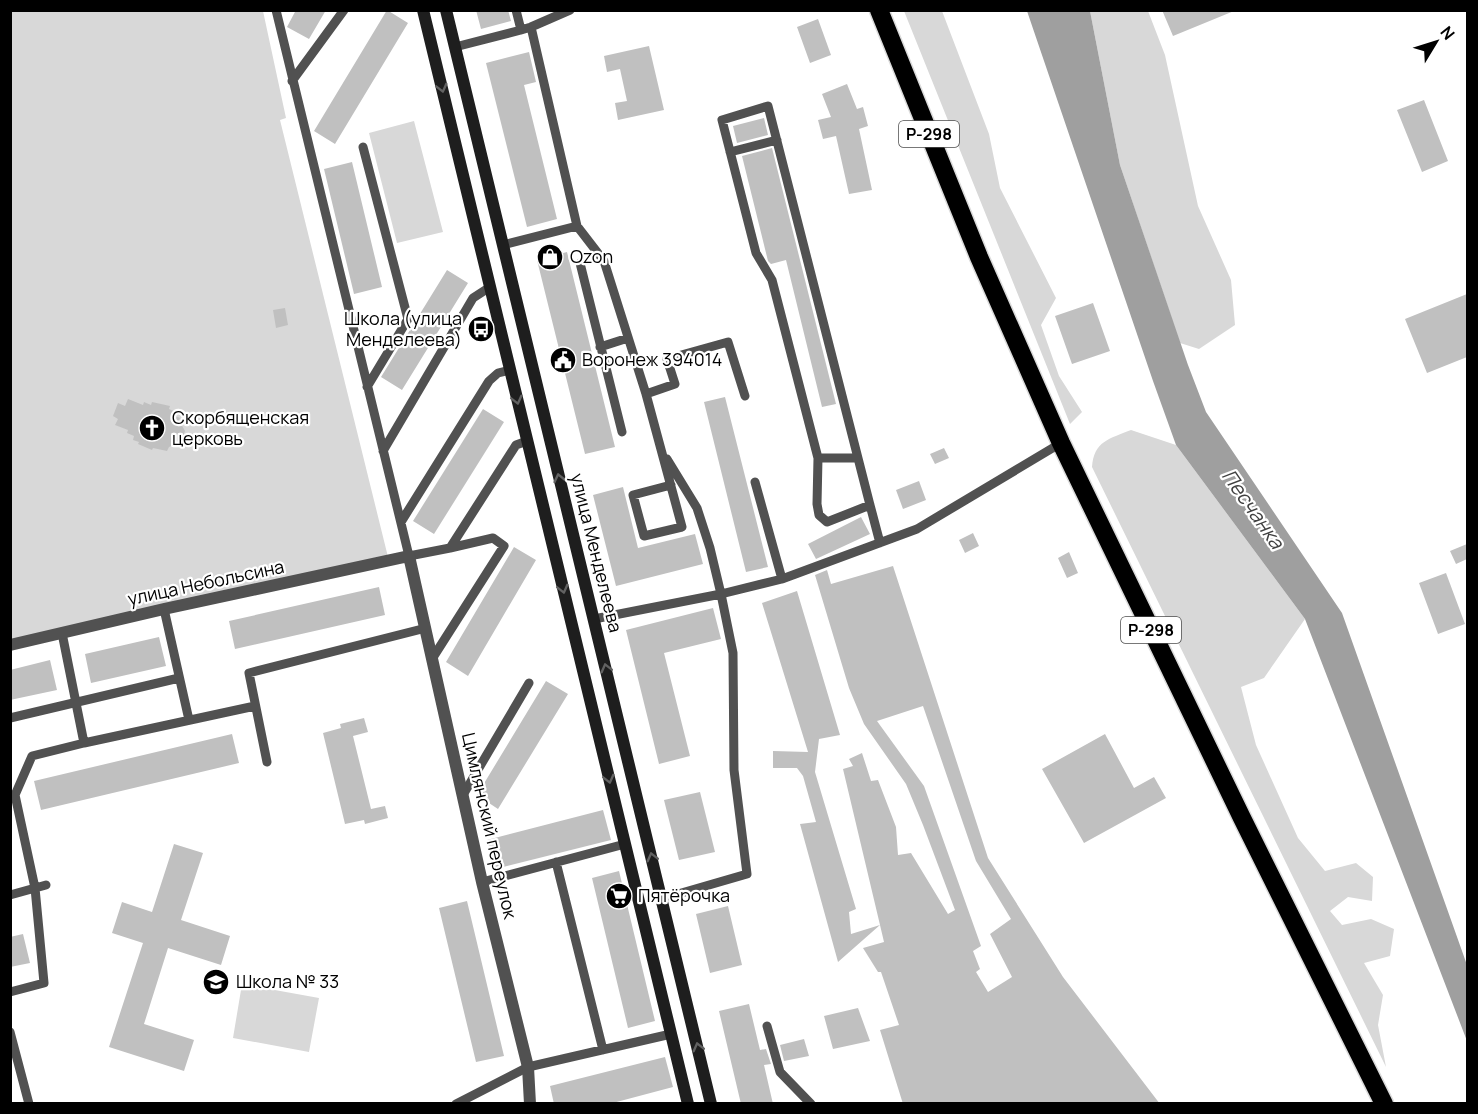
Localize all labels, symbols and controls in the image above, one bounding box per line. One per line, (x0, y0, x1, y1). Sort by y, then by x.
north arrow (1406, 12, 1466, 72)
text: N (1436, 21, 1460, 44)
one-way arrow (434, 83, 447, 93)
road number: Р-298 (899, 121, 959, 147)
shop icon: Ozon (535, 242, 565, 272)
place label: Ozon (570, 244, 613, 268)
place label: Школа (улица Менделеева) (344, 306, 462, 351)
bus stop icon: Школа (улица Менделеева) (466, 314, 496, 344)
public building icon: Воронеж 394014 (548, 345, 578, 375)
place label: Воронеж 394014 (582, 347, 722, 371)
one-way arrow (510, 395, 523, 405)
place label: Скорбященская церковь (172, 405, 309, 450)
church icon: Скорбященская церковь (137, 413, 167, 443)
water label: Песчанка (1216, 464, 1291, 555)
street label: улица Менделеева (566, 471, 628, 635)
one-way arrow (554, 473, 567, 483)
street label: улица Небольсина (125, 554, 286, 610)
one-way arrow (556, 584, 569, 594)
road number: Р-298 (1121, 617, 1181, 643)
one-way arrow (600, 663, 613, 673)
street label: Цимлянский переулок (457, 730, 523, 922)
one-way arrow (601, 774, 614, 784)
one-way arrow (646, 852, 659, 862)
supermarket icon: Пятёрочка (604, 881, 634, 911)
place label: Пятёрочка (638, 883, 730, 907)
school or university icon: Школа № 33 (201, 967, 231, 997)
place label: Школа № 33 (236, 969, 339, 993)
one-way arrow (692, 1042, 705, 1052)

